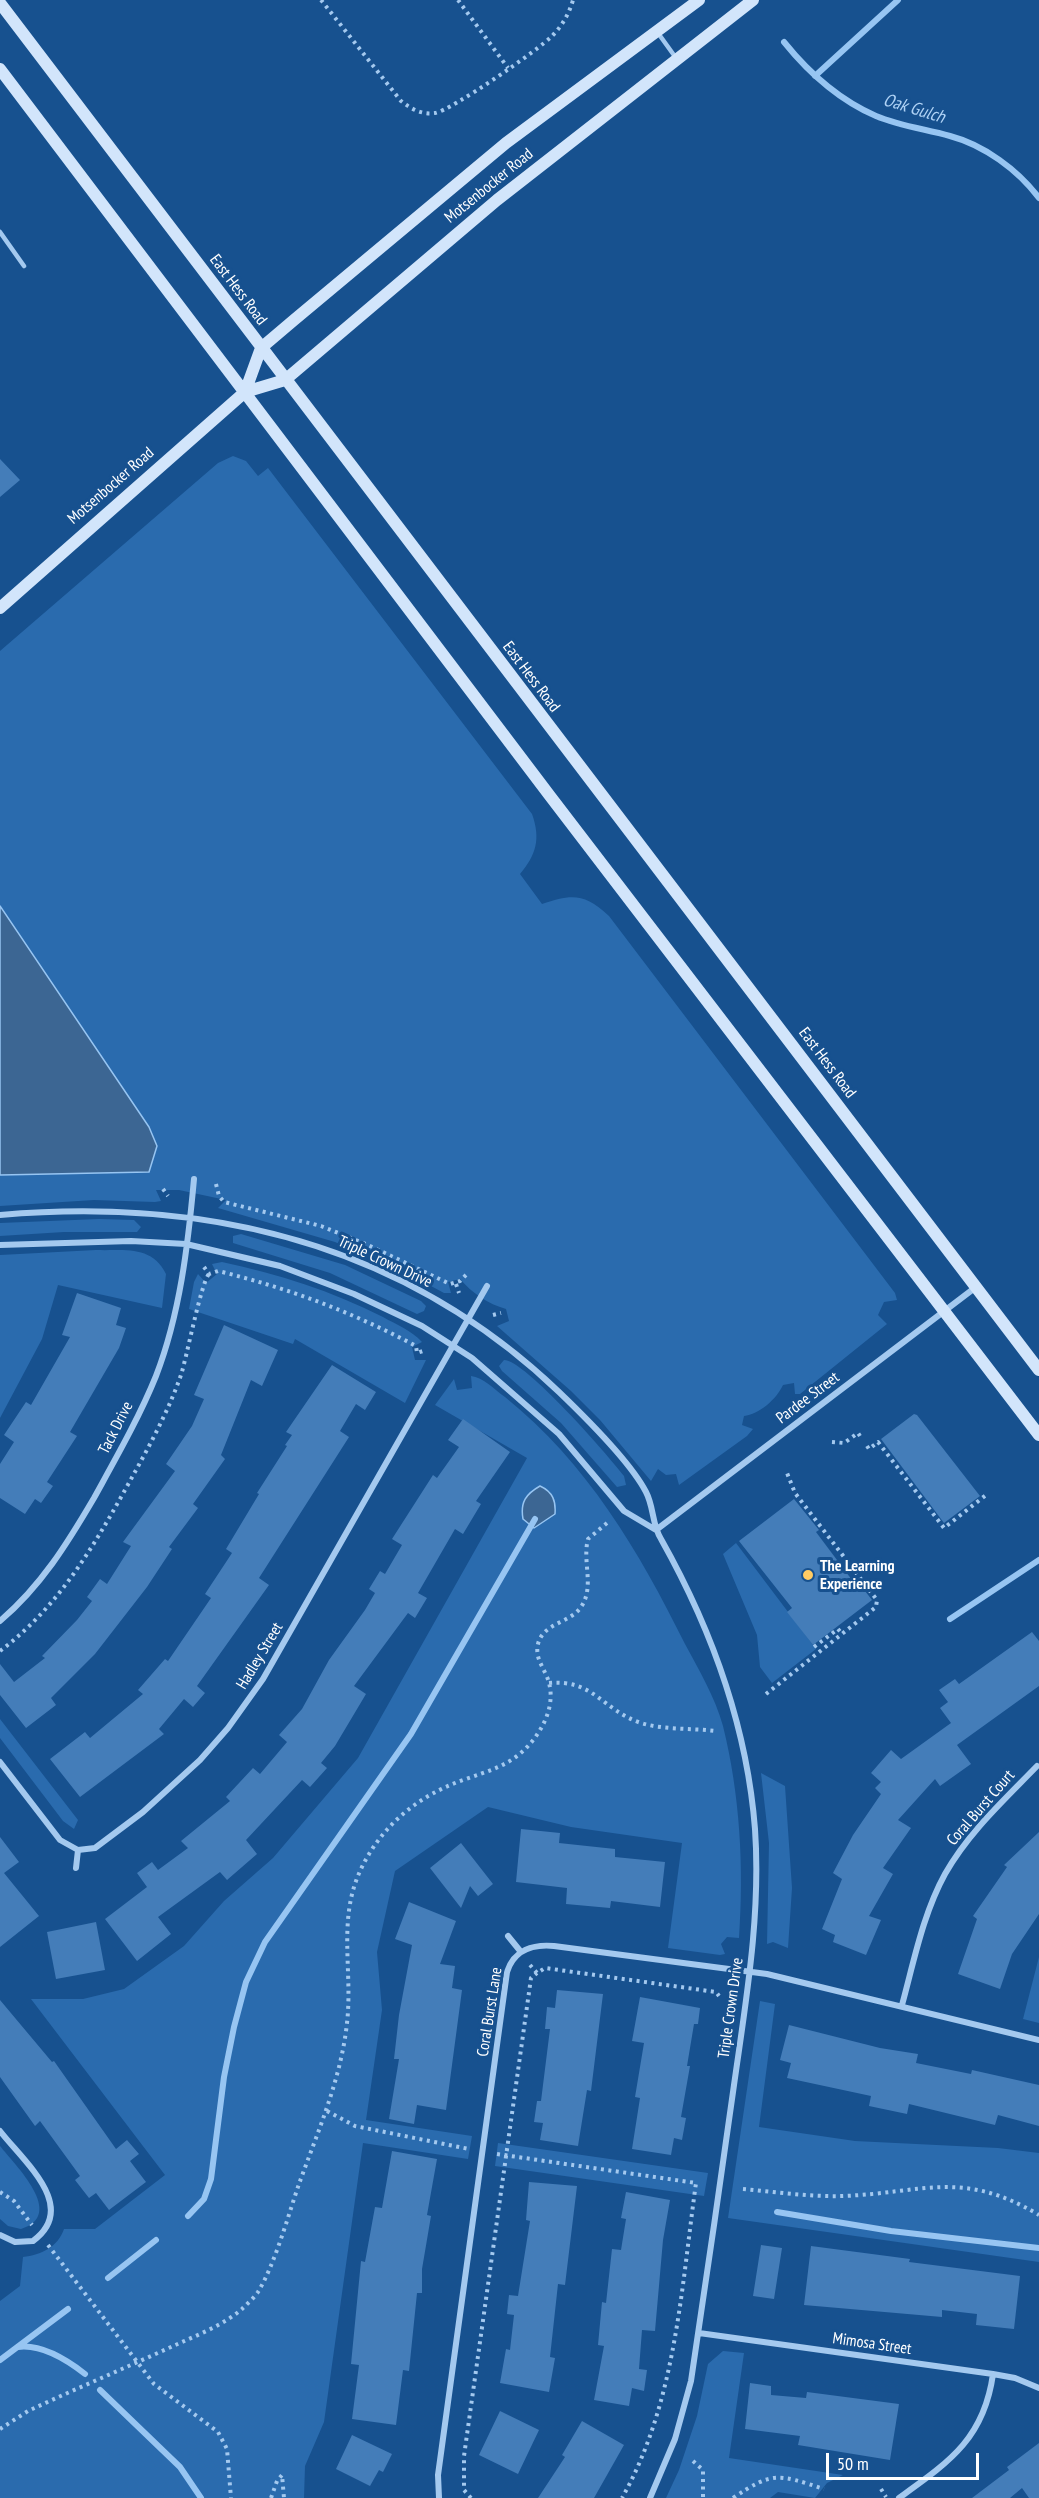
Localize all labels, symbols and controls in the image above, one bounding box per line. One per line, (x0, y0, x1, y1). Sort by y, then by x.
water label: Oak Gulch (881, 89, 947, 129)
street label: Motsenbocker Road (441, 145, 537, 227)
street label: East Hess Road (205, 251, 271, 329)
street label: Motsenbocker Road (64, 443, 158, 529)
street label: East Hess Road (498, 638, 564, 716)
street label: East Hess Road (794, 1024, 860, 1102)
street label: Triple Crown Drive (335, 1232, 435, 1292)
street label: Pardee Street (773, 1368, 843, 1428)
street label: Tack Drive (95, 1398, 137, 1458)
place label: The Learning Experience (820, 1556, 894, 1594)
marker: The Learning Experience (801, 1568, 815, 1582)
street label: Hadley Street (233, 1619, 287, 1693)
street label: Coral Burst Court (943, 1766, 1019, 1850)
street label: Triple Crown Drive (714, 1956, 748, 2060)
street label: Coral Burst Lane (473, 1966, 507, 2058)
street label: Mimosa Street (831, 2329, 913, 2359)
scale bar (829, 2441, 982, 2479)
text: 50 m (837, 2452, 869, 2475)

